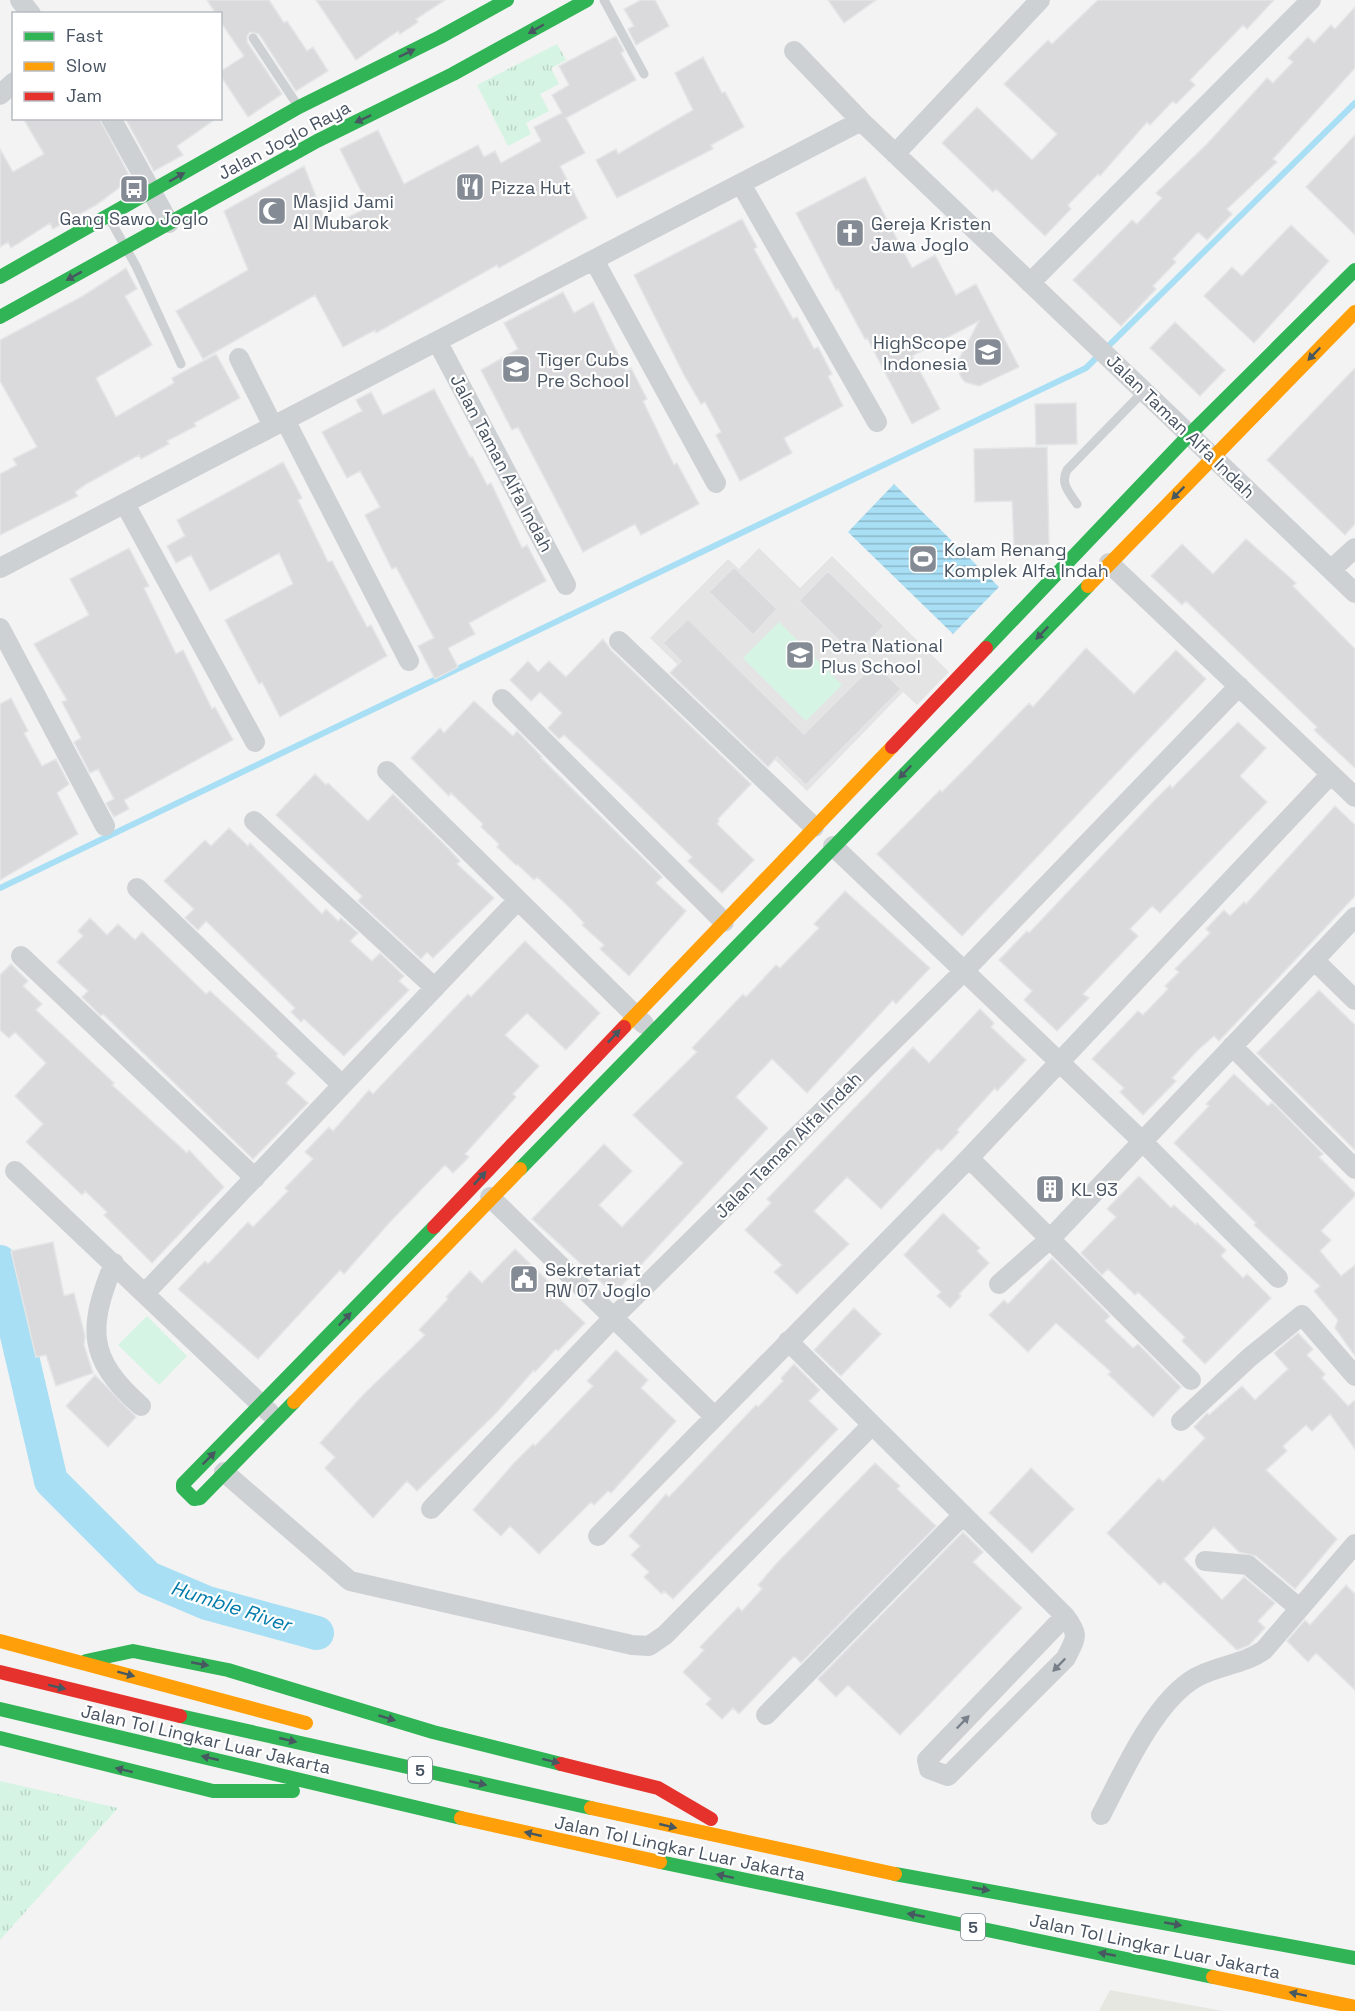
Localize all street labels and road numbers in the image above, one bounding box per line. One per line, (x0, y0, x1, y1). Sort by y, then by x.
street label: Jalan Joglo Raya (214, 95, 354, 185)
street label: Jalan Taman Alfa Indah (1102, 349, 1260, 503)
street label: Jalan Taman Alfa Indah (445, 370, 559, 556)
street label: Jalan Taman Alfa Indah (710, 1067, 866, 1223)
street label: Jalan Tol Lingkar Luar Jakarta (79, 1699, 333, 1779)
road number: 5 (408, 1757, 432, 1783)
street label: Jalan Tol Lingkar Luar Jakarta (552, 1810, 808, 1886)
street label: Jalan Tol Lingkar Luar Jakarta (1027, 1908, 1283, 1984)
road number: 5 (961, 1914, 985, 1940)

